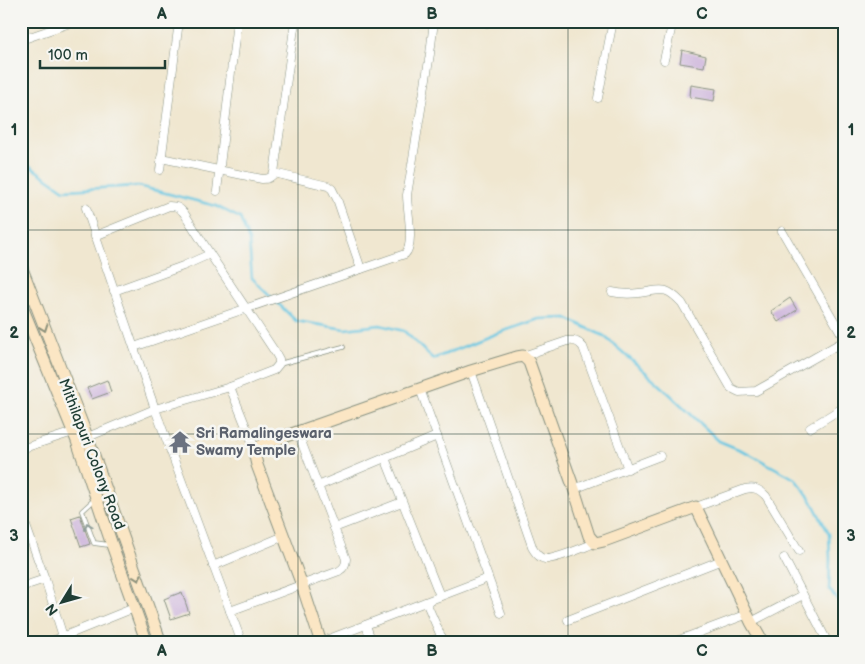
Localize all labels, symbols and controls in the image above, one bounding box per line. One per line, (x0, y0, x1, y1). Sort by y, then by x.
text: A (156, 5, 167, 24)
text: B (426, 5, 438, 24)
text: C (696, 5, 708, 24)
scale bar (40, 38, 165, 70)
text: 100 m (48, 46, 88, 65)
text: 1 (11, 121, 17, 140)
text: 1 (848, 121, 854, 140)
one-way arrow (38, 323, 48, 332)
text: 2 (9, 324, 19, 343)
text: 2 (846, 324, 856, 343)
street label: Mithilapuri Colony Road (54, 376, 129, 532)
place label: Sri Ramalingeswara Swamy Temple (196, 424, 332, 460)
temple icon: Sri Ramalingeswara Swamy Temple (167, 429, 193, 455)
one-way arrow (84, 523, 94, 531)
text: 3 (9, 527, 19, 546)
text: 3 (846, 527, 856, 546)
one-way arrow (132, 574, 142, 582)
north arrow (38, 576, 88, 626)
text: N (42, 600, 62, 619)
text: A (156, 642, 167, 661)
text: B (426, 642, 438, 661)
text: C (696, 642, 708, 661)

